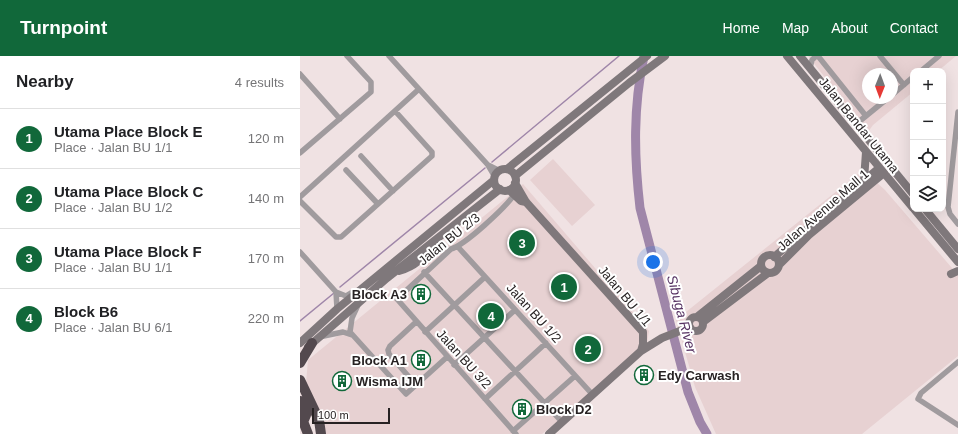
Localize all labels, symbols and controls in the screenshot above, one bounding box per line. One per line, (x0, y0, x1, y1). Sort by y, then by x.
text: Turnpoint (20, 17, 107, 38)
text: Home (723, 20, 760, 36)
text: Map (782, 20, 809, 36)
text: About (831, 20, 868, 36)
text: Contact (890, 20, 938, 36)
north arrow (862, 68, 898, 104)
map controls (910, 68, 946, 212)
button: + (910, 68, 946, 104)
text: Nearby (16, 72, 74, 91)
street label: Jalan Bandar Utama (816, 74, 903, 176)
text: 4 results (235, 75, 284, 90)
button: − (910, 104, 946, 140)
text: Utama Place Block E (54, 123, 202, 140)
text: 1 (25, 131, 33, 146)
text: 120 m (248, 131, 284, 146)
text: Place · Jalan BU 1/1 (54, 140, 173, 155)
button: locate (910, 140, 946, 176)
street label: Jalan Avenue Mall 1 (774, 166, 872, 254)
button: layers (910, 176, 946, 212)
text: Utama Place Block C (54, 183, 203, 200)
text: 2 (25, 191, 33, 206)
text: 140 m (248, 191, 284, 206)
text: Place · Jalan BU 1/2 (54, 200, 173, 215)
street label: Jalan BU 2/3 (415, 210, 483, 268)
pin: 3 (509, 228, 535, 258)
text: Utama Place Block F (54, 243, 202, 260)
text: 3 (25, 251, 33, 266)
text: 170 m (248, 251, 284, 266)
your location (643, 252, 663, 272)
text: Place · Jalan BU 1/1 (54, 260, 173, 275)
street label: Jalan BU 1/1 (595, 263, 655, 329)
pin: 1 (551, 272, 577, 302)
water label: Sibuga River (664, 273, 700, 356)
street label: Jalan BU 1/2 (503, 280, 565, 346)
building icon: Block A3 (410, 283, 432, 305)
place label: Block A3 (352, 287, 407, 302)
pin: 4 (478, 301, 504, 331)
text: Block B6 (54, 303, 118, 320)
text: 4 (25, 311, 33, 326)
text: 220 m (248, 311, 284, 326)
text: Place · Jalan BU 6/1 (54, 320, 173, 335)
street label: Jalan BU 3/2 (434, 326, 494, 392)
pin: 2 (575, 334, 601, 364)
building icon: Block A1 (410, 349, 432, 371)
place label: Block A1 (352, 353, 407, 368)
building icon: Edy Carwash (633, 364, 655, 386)
place label: Edy Carwash (658, 368, 740, 383)
building icon: Wisma IJM (331, 370, 353, 392)
place label: Wisma IJM (356, 374, 423, 389)
building icon: Block D2 (511, 398, 533, 420)
place label: Block D2 (536, 402, 592, 417)
scale bar (312, 406, 390, 425)
text: 100 m (318, 409, 349, 421)

